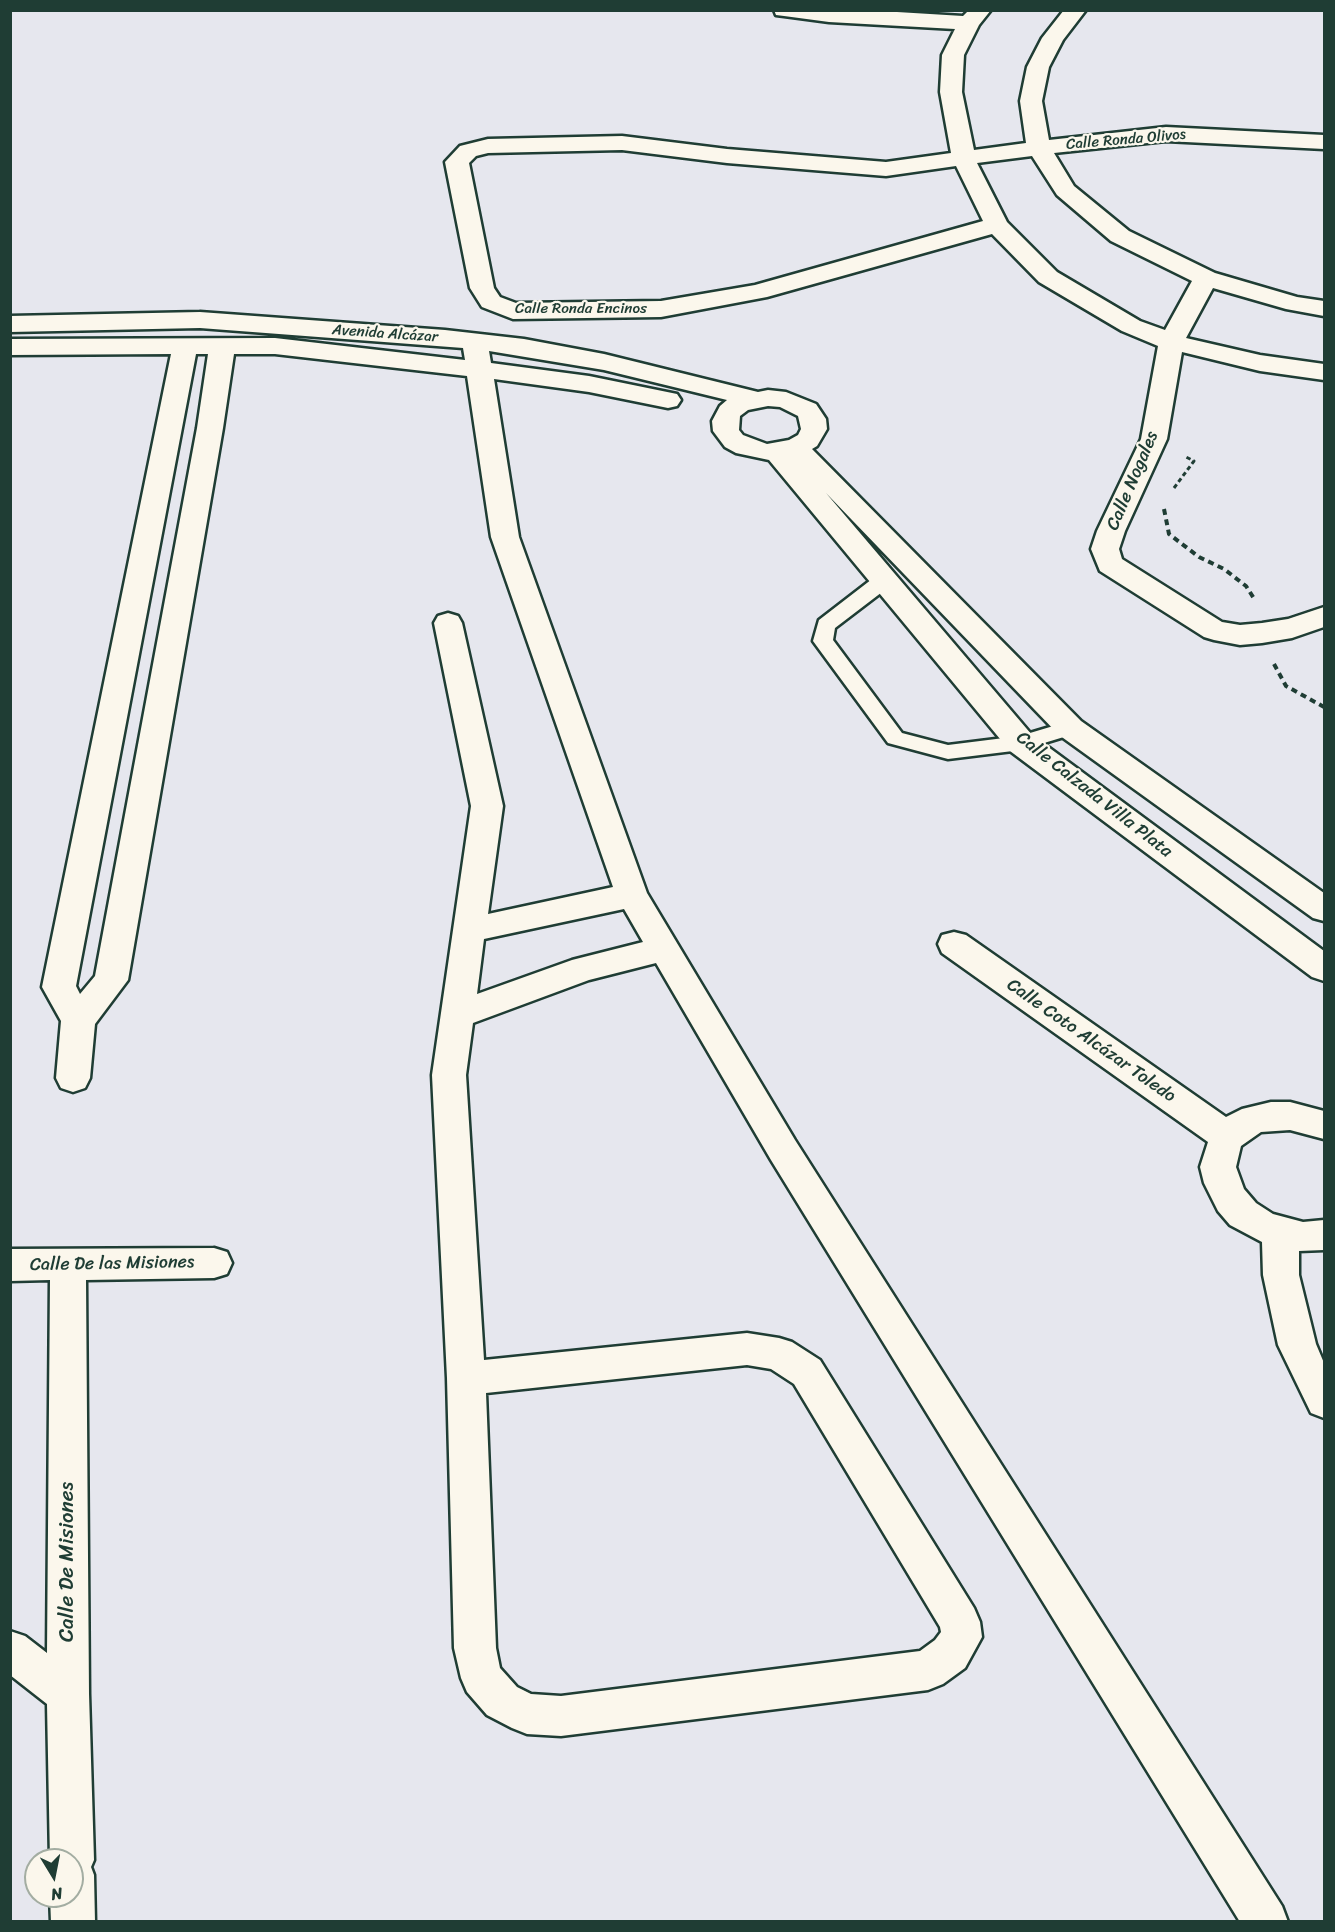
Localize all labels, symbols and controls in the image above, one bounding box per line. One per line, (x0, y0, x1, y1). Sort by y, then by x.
street label: Calle Ronda Olivos (1065, 126, 1187, 154)
street label: Calle Ronda Encinos (515, 300, 647, 318)
street label: Avenida Alcázar (331, 321, 439, 347)
street label: Calle Nogales (1102, 428, 1164, 534)
street label: Calle Calzada Villa Plata (1012, 727, 1176, 863)
street label: Calle Coto Alcázar Toledo (1002, 974, 1180, 1108)
street label: Calle De las Misiones (30, 1252, 194, 1276)
street label: Calle De Misiones (55, 1482, 81, 1642)
north arrow (24, 1848, 84, 1908)
text: N (49, 1879, 65, 1909)

